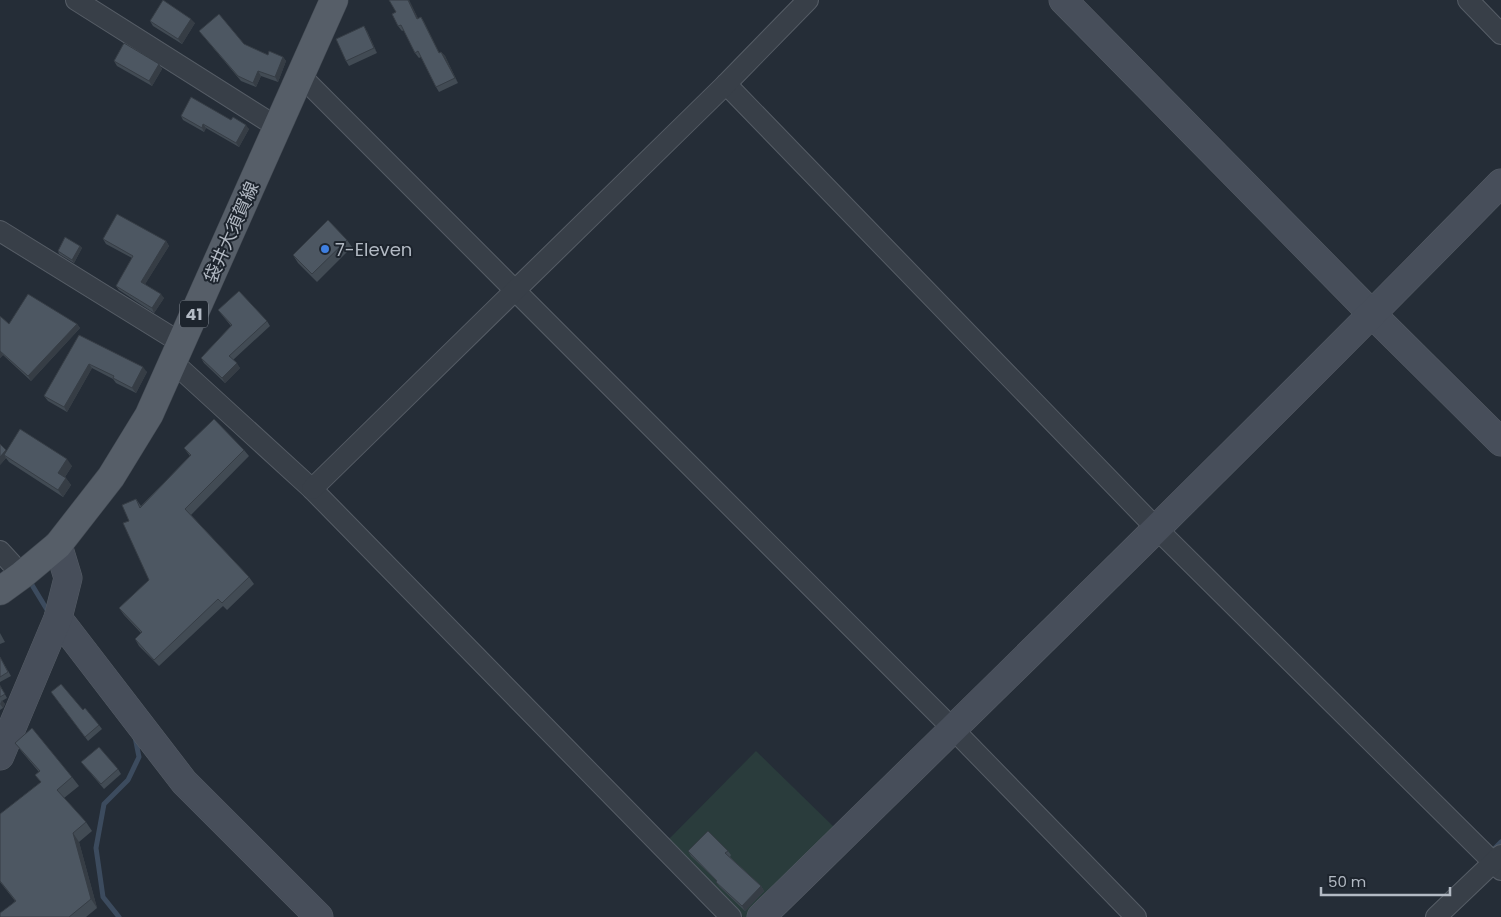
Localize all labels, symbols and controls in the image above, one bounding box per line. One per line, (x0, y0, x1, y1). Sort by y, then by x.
street label: 袋井大須賀線 (198, 178, 264, 286)
place label: 7-Eleven (335, 237, 412, 262)
marker: 7-Eleven (319, 243, 331, 255)
road number: 41 (180, 300, 208, 328)
scale bar (1321, 864, 1450, 896)
text: 50 m (1328, 871, 1366, 892)

